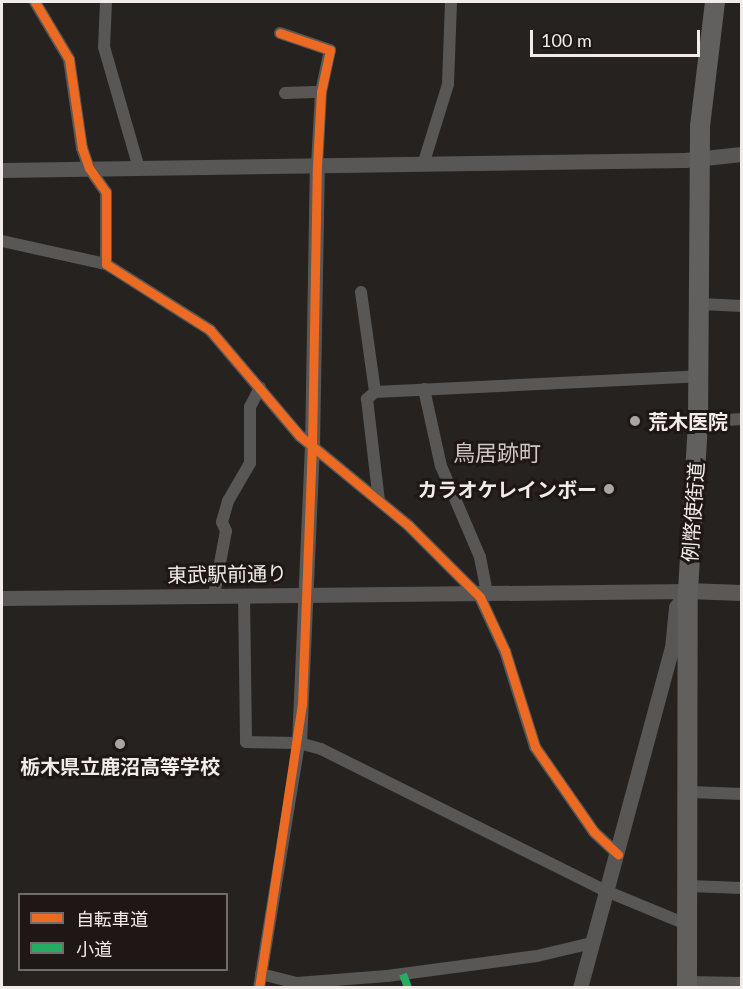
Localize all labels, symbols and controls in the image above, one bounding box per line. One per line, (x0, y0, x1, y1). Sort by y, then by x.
scale bar (533, 18, 702, 56)
text: 100 m (541, 29, 592, 51)
place label: 荒木医院 (648, 409, 728, 433)
marker: 荒木医院 (626, 412, 644, 430)
district label: 鳥居跡町 (453, 440, 541, 466)
street label: 例幣使街道 (678, 461, 708, 563)
place label: カラオケレインボー (417, 477, 597, 501)
marker: カラオケレインボー (602, 482, 616, 496)
street label: 東武駅前通り (167, 561, 287, 587)
marker: 栃木県立鹿沼高等学校 (113, 737, 127, 751)
place label: 栃木県立鹿沼高等学校 (20, 754, 220, 778)
legend (18, 893, 228, 971)
text: 自転車道 (76, 908, 148, 930)
text: 小道 (76, 938, 112, 960)

